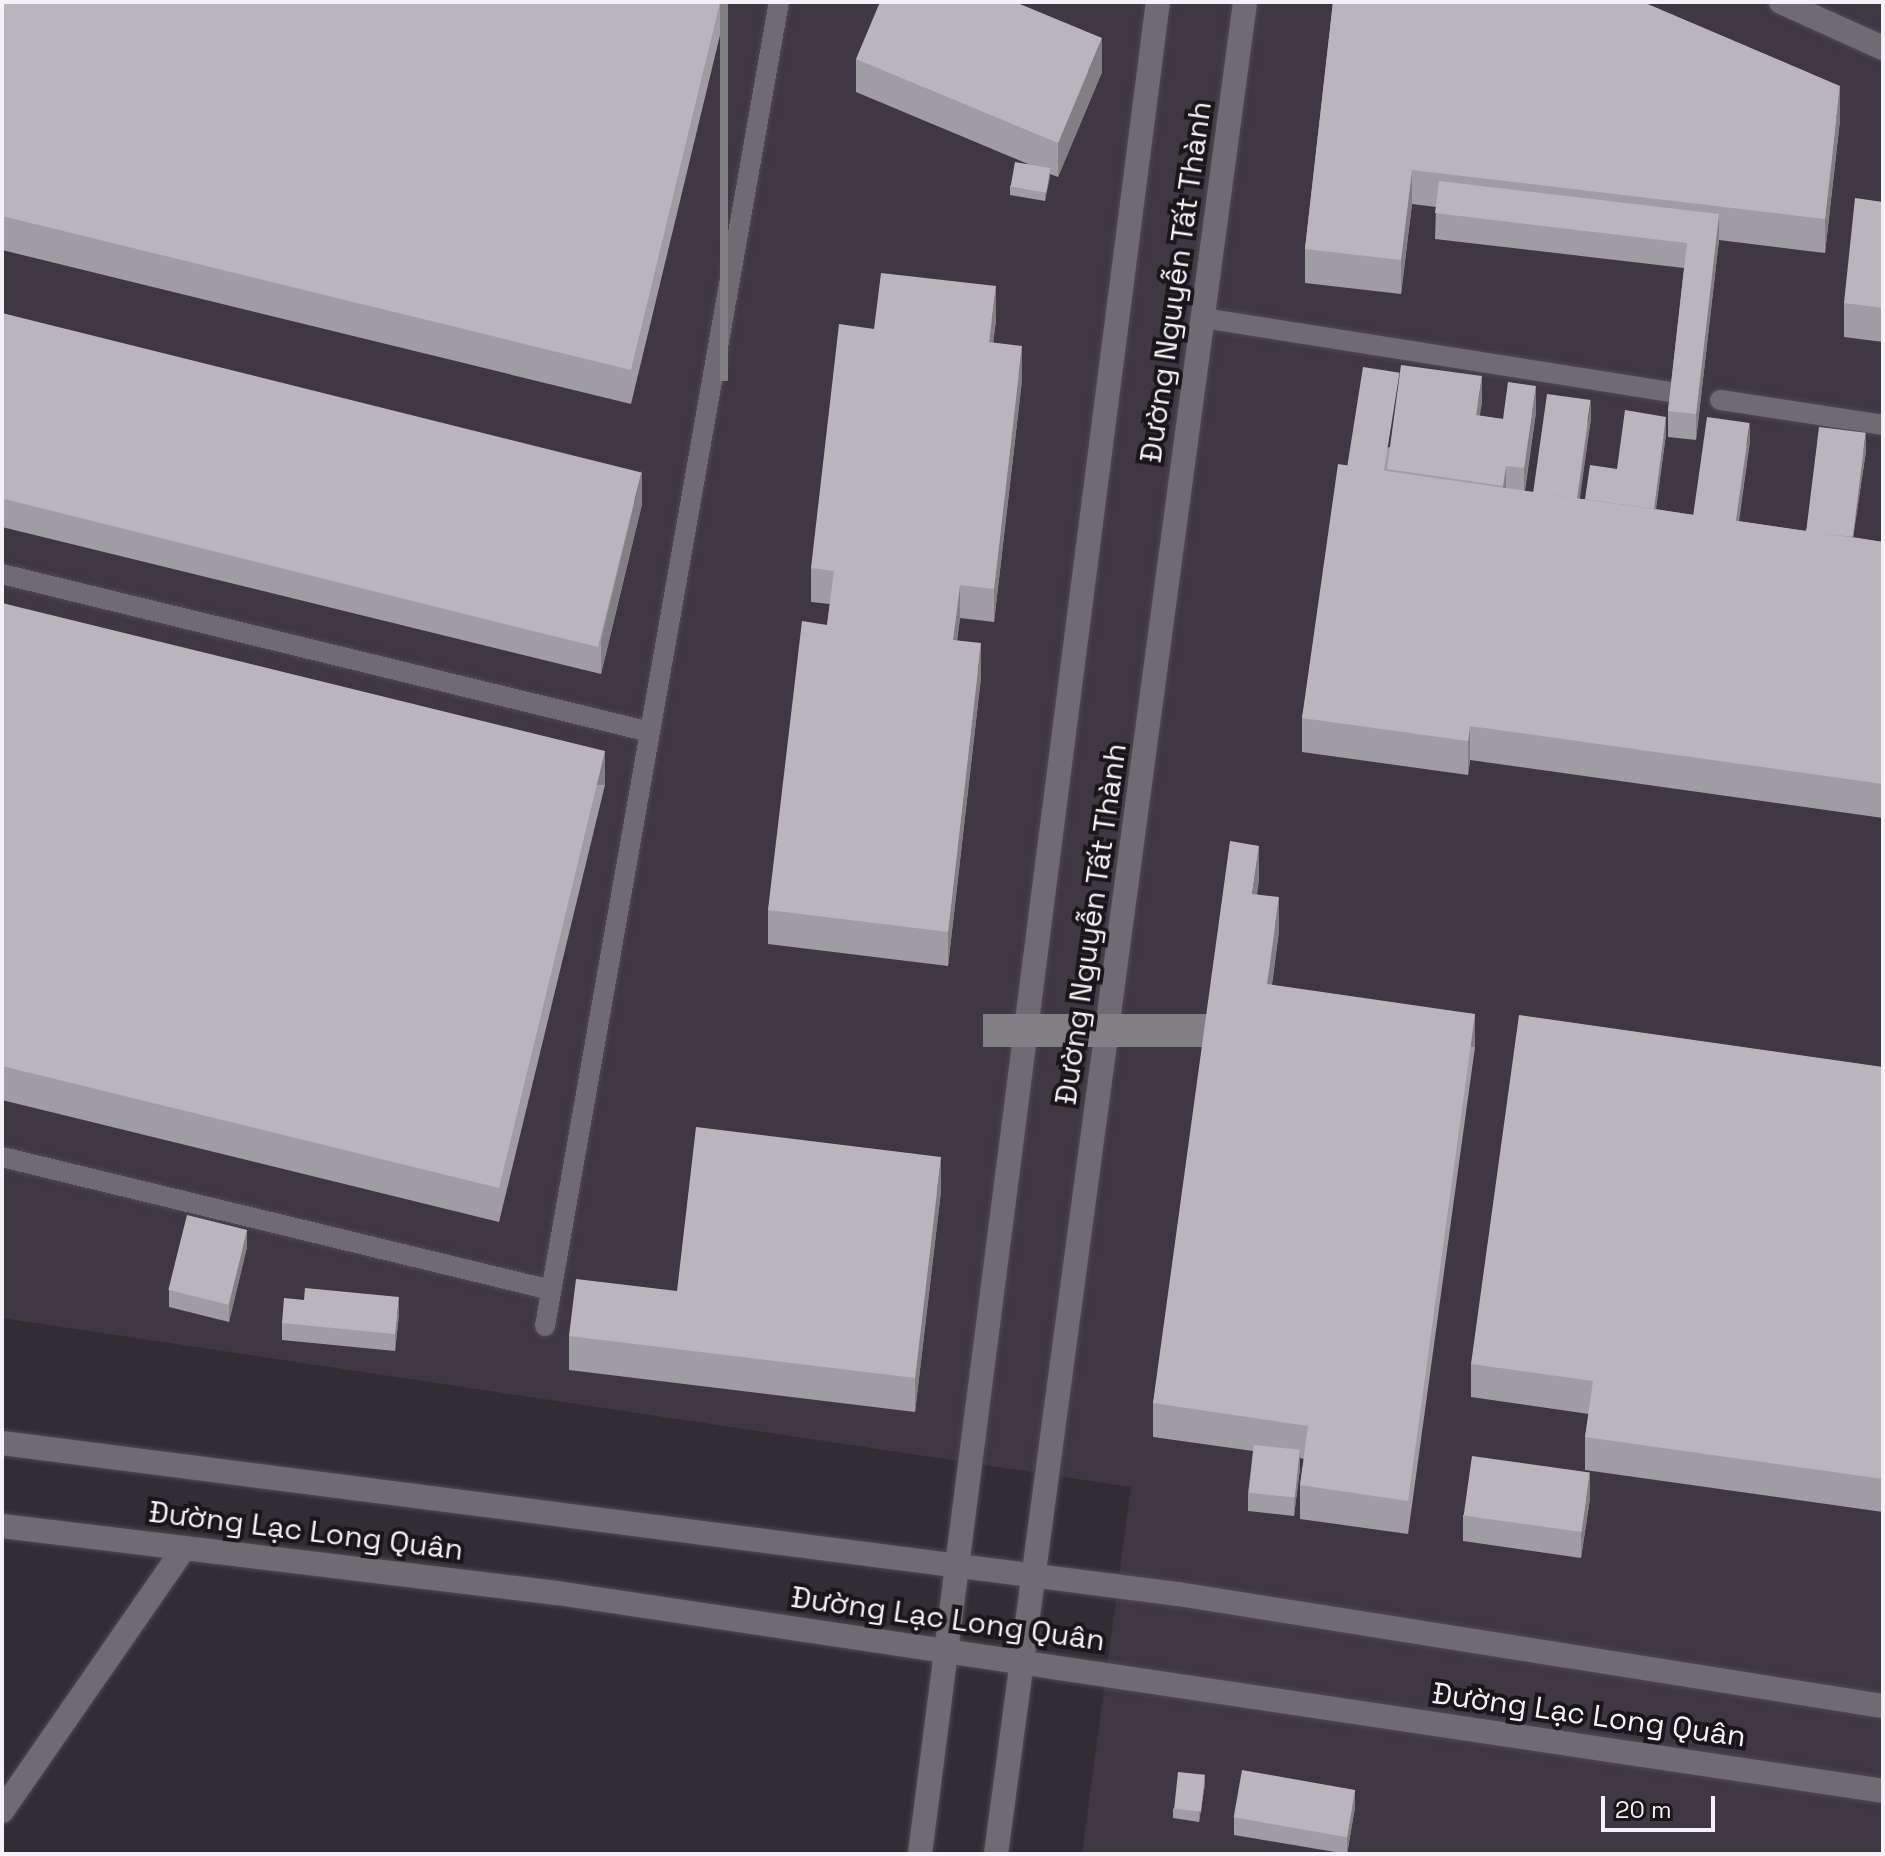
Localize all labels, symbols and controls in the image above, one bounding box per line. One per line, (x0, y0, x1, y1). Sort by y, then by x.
street label: Đường Nguyễn Tất Thành (1133, 98, 1219, 466)
street label: Đường Nguyễn Tất Thành (1048, 740, 1134, 1108)
street label: Đường Lạc Long Quân (147, 1494, 465, 1568)
street label: Đường Lạc Long Quân (789, 1579, 1107, 1659)
street label: Đường Lạc Long Quân (1430, 1675, 1748, 1755)
scale bar (1605, 1780, 1719, 1830)
text: 20 m (1615, 1794, 1672, 1825)

